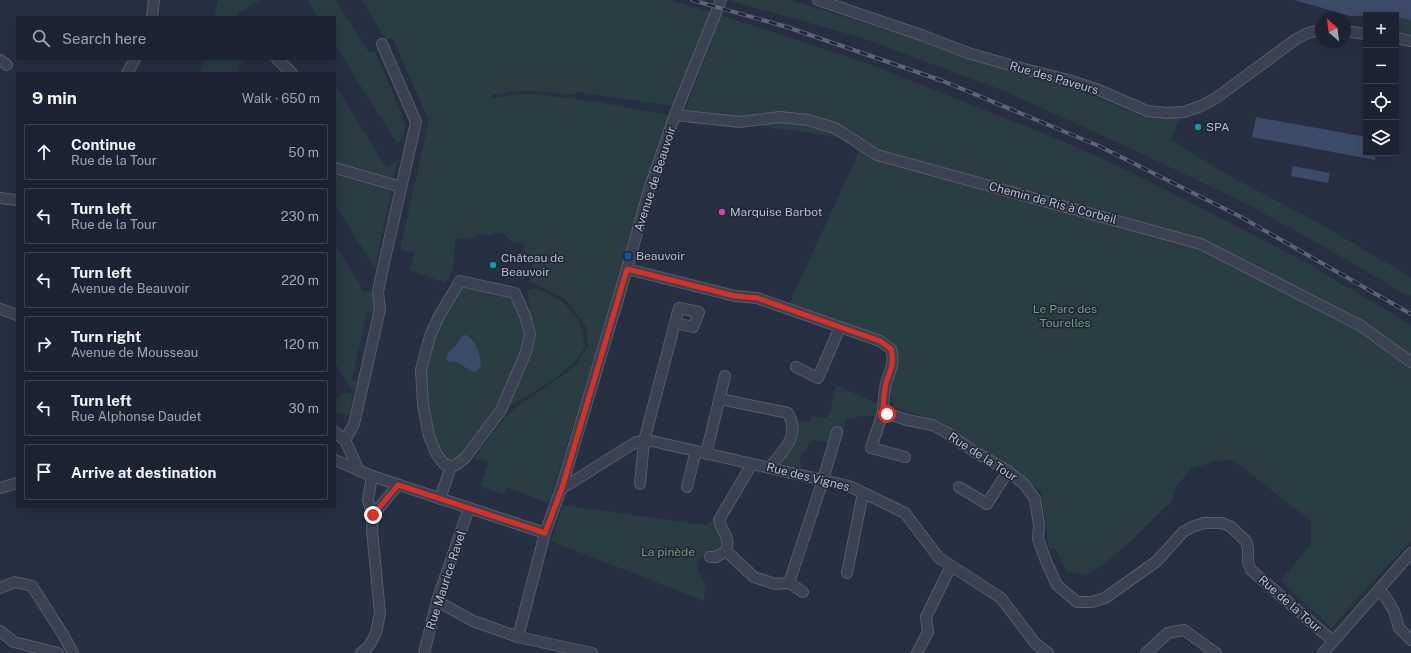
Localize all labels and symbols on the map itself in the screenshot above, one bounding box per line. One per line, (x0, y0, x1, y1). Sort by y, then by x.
north arrow (1315, 12, 1351, 48)
street label: Rue des Paveurs (1008, 59, 1100, 97)
place label: SPA (1206, 120, 1230, 134)
marker: SPA (1193, 122, 1203, 132)
street label: Avenue de Beauvoir (631, 124, 679, 233)
street label: Chemin de Ris à Corbeil (988, 179, 1119, 227)
place label: Marquise Barbot (730, 205, 823, 219)
marker: Marquise Barbot (717, 207, 727, 217)
place label: Beauvoir (636, 249, 685, 263)
place label: Château de Beauvoir (501, 251, 564, 279)
marker: Beauvoir (623, 251, 633, 261)
marker: Château de Beauvoir (488, 260, 498, 270)
park label: Le Parc des Tourelles (1033, 302, 1097, 330)
route start (878, 405, 896, 423)
street label: Rue de la Tour (946, 430, 1020, 485)
street label: Rue des Vignes (765, 460, 851, 494)
route end (364, 506, 382, 524)
street label: Rue Maurice Ravel (423, 528, 469, 631)
park label: La pinède (641, 545, 695, 559)
street label: Rue de la Tour (1256, 573, 1325, 635)

